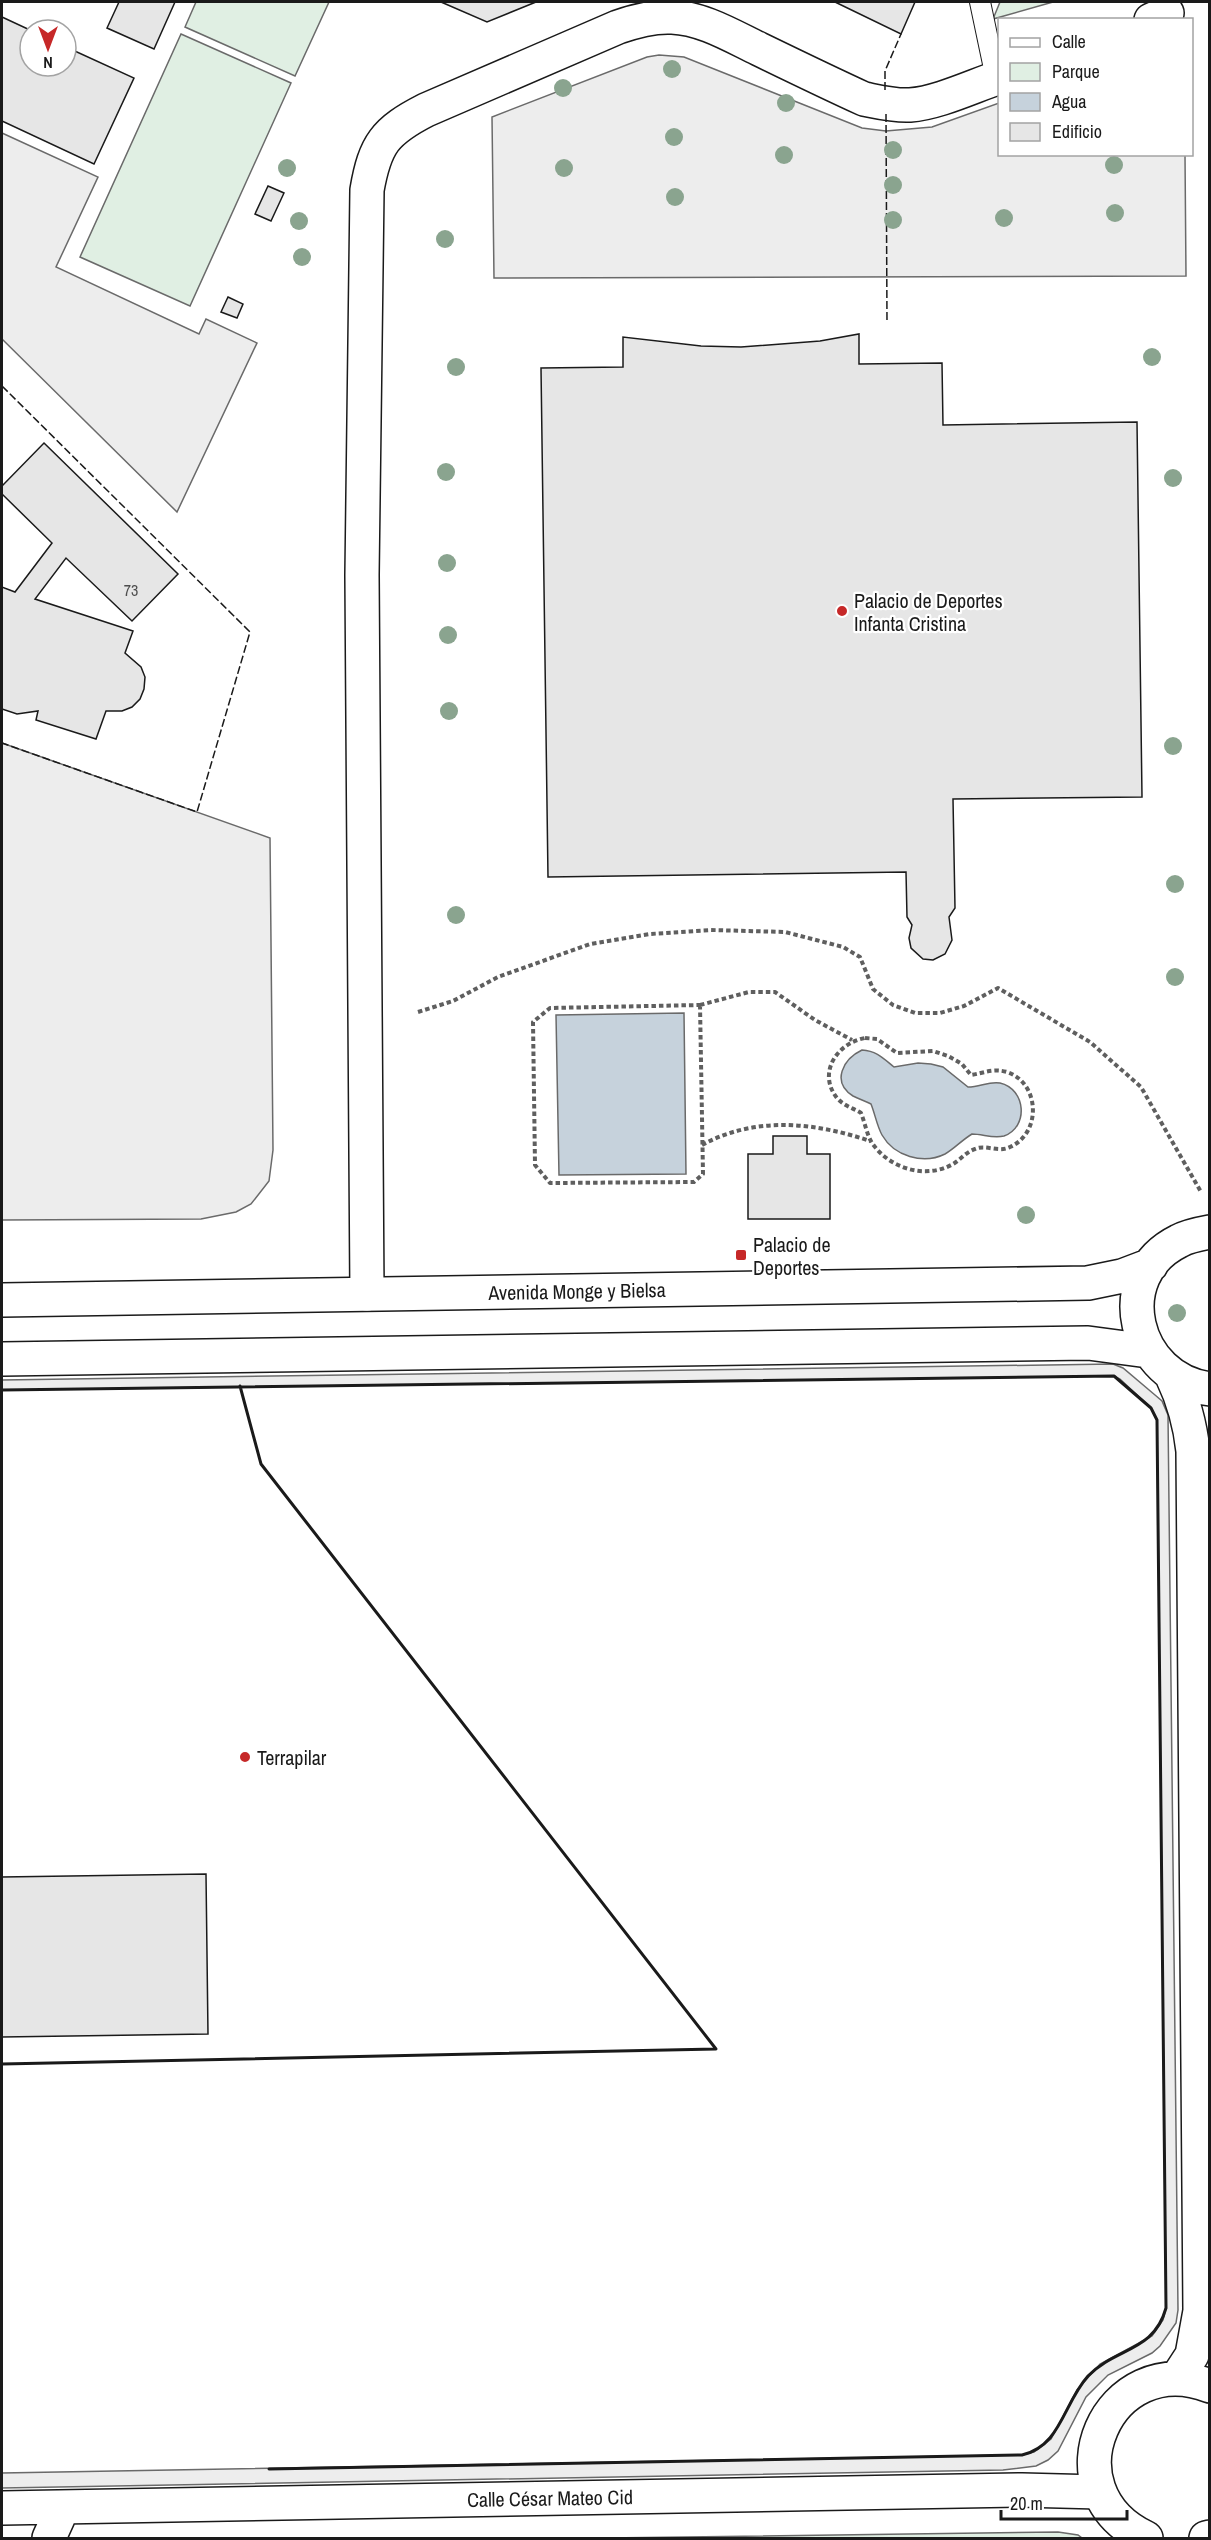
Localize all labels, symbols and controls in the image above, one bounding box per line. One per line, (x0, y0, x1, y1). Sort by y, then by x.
north arrow (18, 18, 78, 78)
legend (998, 18, 1193, 156)
text: Calle (1052, 29, 1086, 54)
text: N (43, 52, 53, 74)
text: Parque (1052, 59, 1100, 84)
text: Agua (1051, 89, 1086, 114)
text: Edificio (1052, 119, 1102, 144)
house number: 73 (124, 579, 138, 601)
place label: Palacio de Deportes Infanta Cristina (854, 587, 1003, 637)
marker: Palacio de Deportes Infanta Cristina (835, 604, 849, 618)
place label: Palacio de Deportes (753, 1231, 831, 1281)
marker: Palacio de Deportes (734, 1248, 748, 1262)
street label: Avenida Monge y Bielsa (487, 1276, 666, 1306)
place label: Terrapilar (257, 1744, 327, 1771)
marker: Terrapilar (238, 1750, 252, 1764)
street label: Calle César Mateo Cid (467, 2483, 633, 2513)
scale bar (1001, 2483, 1127, 2521)
text: 20 m (1010, 2491, 1043, 2516)

